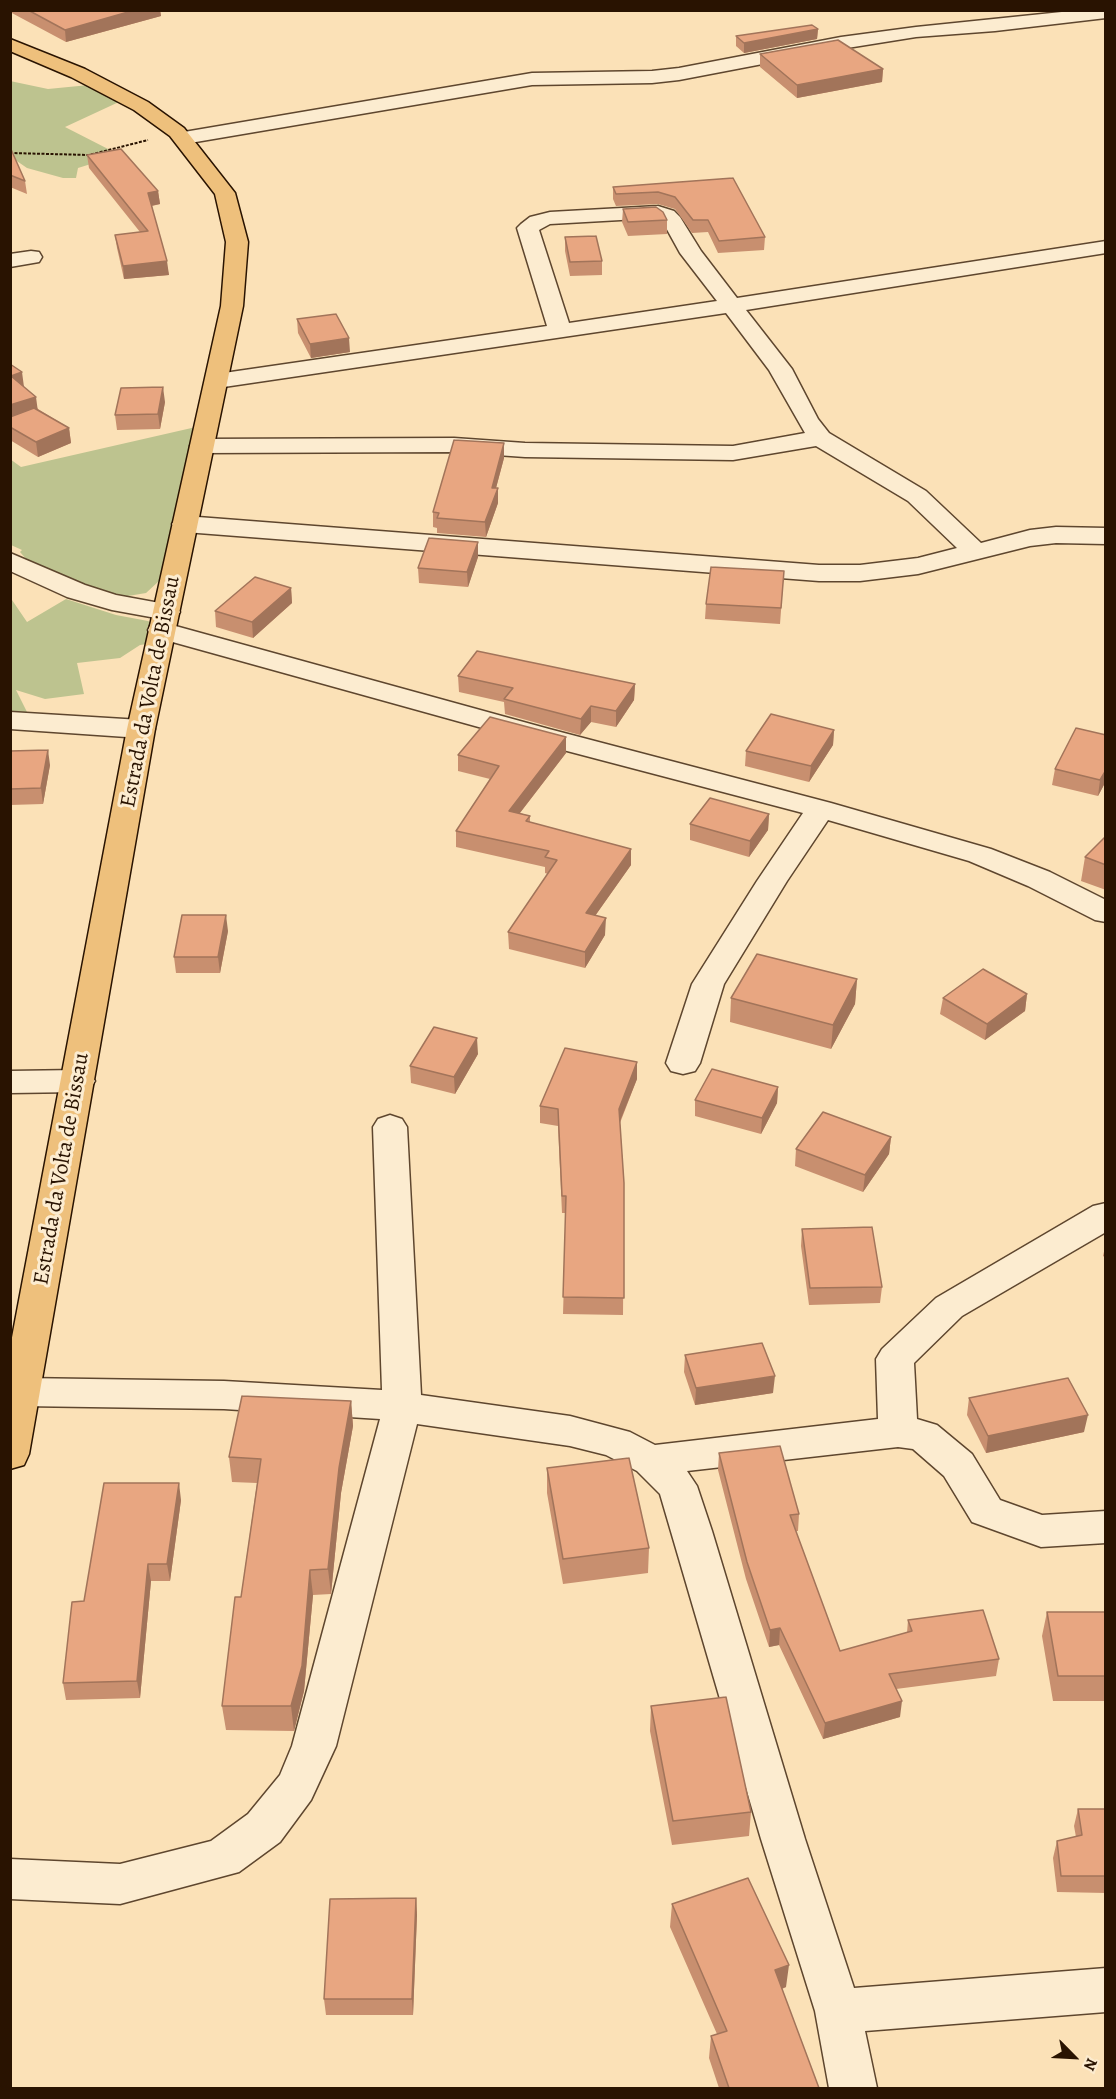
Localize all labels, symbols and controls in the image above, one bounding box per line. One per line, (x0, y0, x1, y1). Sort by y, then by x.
street label: Estrada da Volta de Bissau (116, 574, 186, 810)
street label: Estrada da Volta de Bissau (29, 1051, 95, 1287)
north arrow (1044, 2027, 1104, 2087)
text: N (1078, 2055, 1103, 2074)

